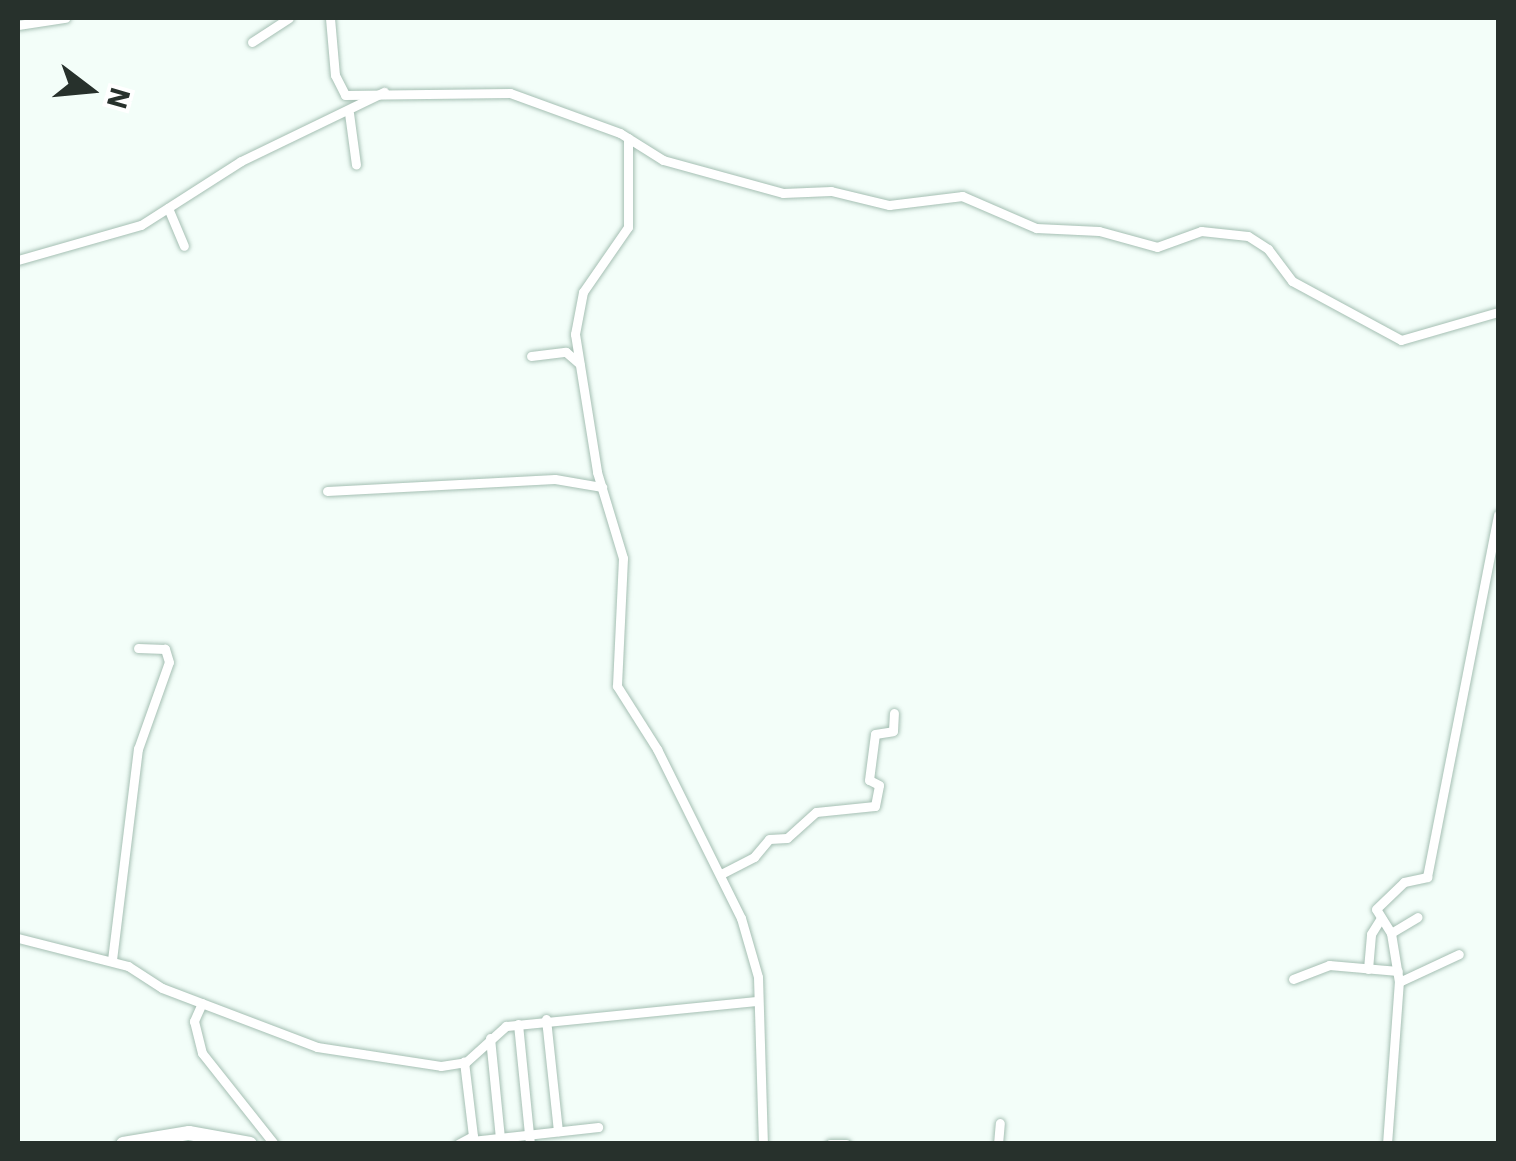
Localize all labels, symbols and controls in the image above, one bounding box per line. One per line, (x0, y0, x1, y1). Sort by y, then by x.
north arrow (40, 40, 140, 140)
text: N (99, 84, 140, 113)

